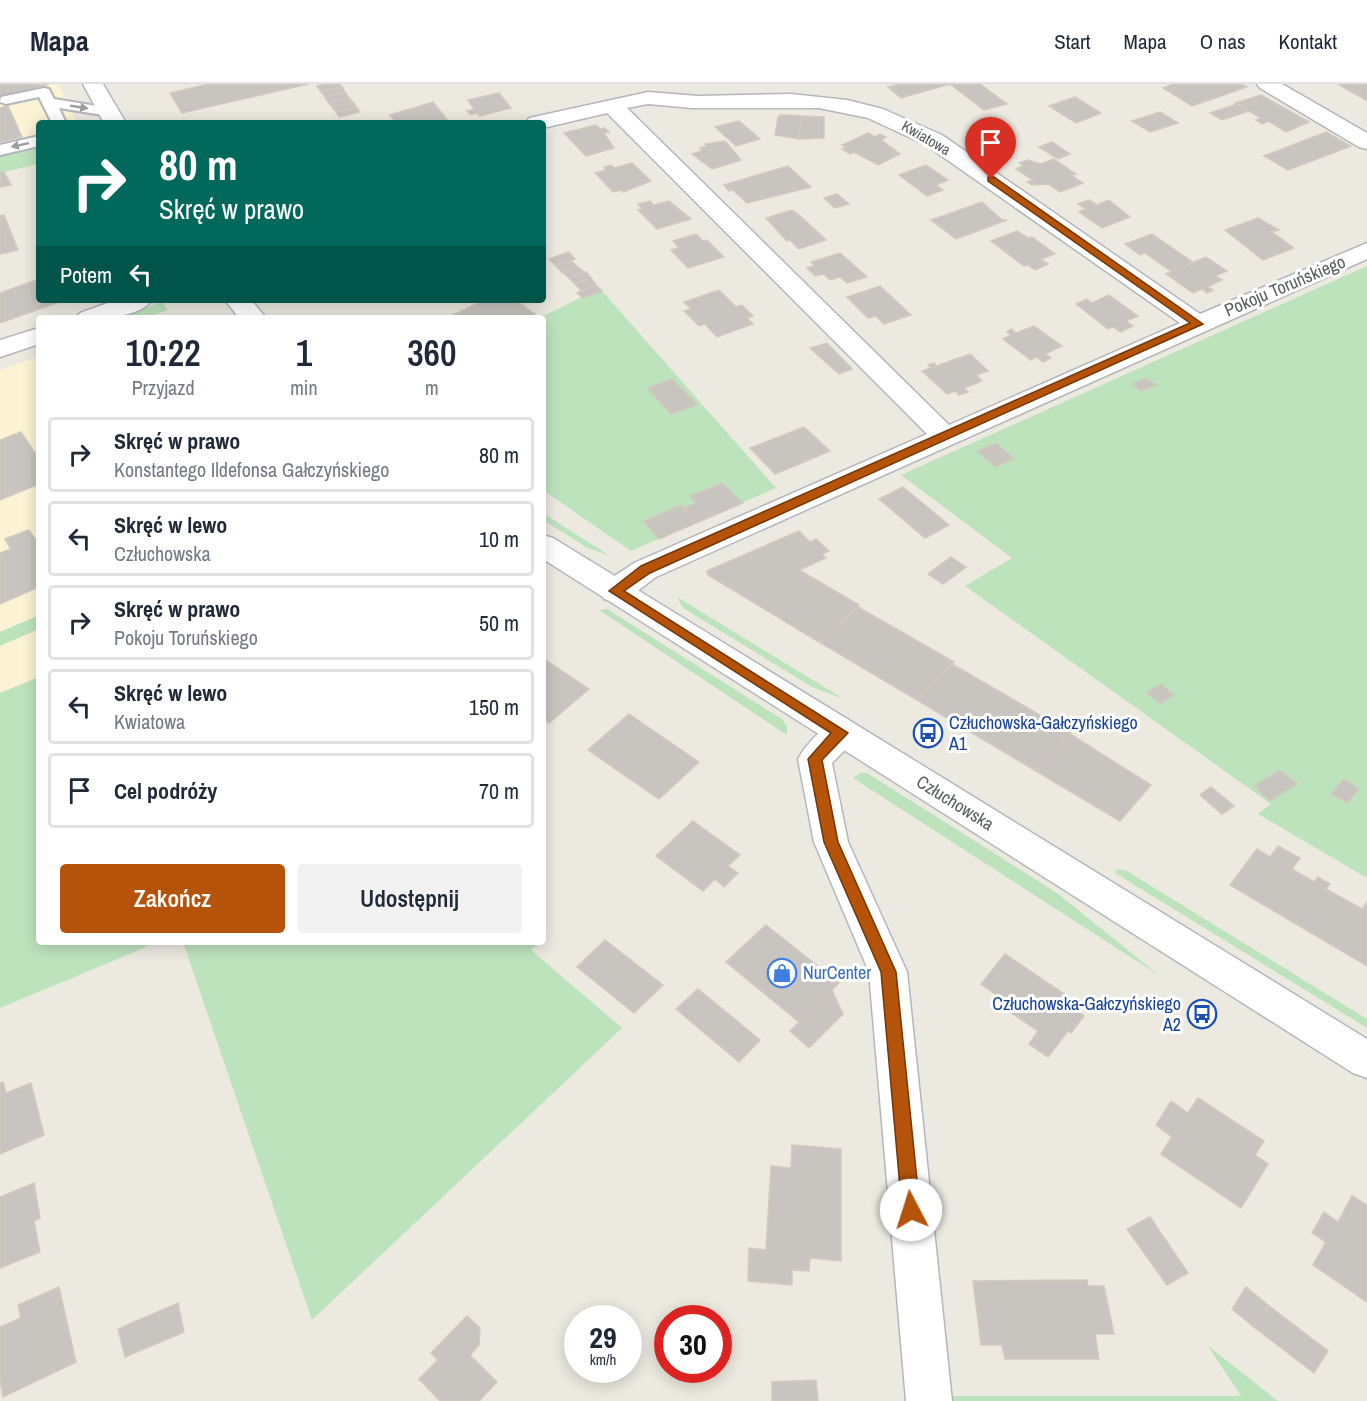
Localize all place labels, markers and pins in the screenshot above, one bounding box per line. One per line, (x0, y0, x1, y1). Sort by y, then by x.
pin (965, 117, 1016, 179)
place label: Człuchowska-Gałczyńskiego A1 (948, 710, 1138, 756)
bus stop icon: Człuchowska-Gałczyńskiego A1 (912, 717, 944, 749)
shop icon: NurCenter (766, 957, 798, 989)
place label: NurCenter (803, 960, 871, 985)
place label: Człuchowska-Gałczyńskiego A2 (992, 991, 1181, 1037)
bus stop icon: Człuchowska-Gałczyńskiego A2 (1186, 998, 1218, 1030)

